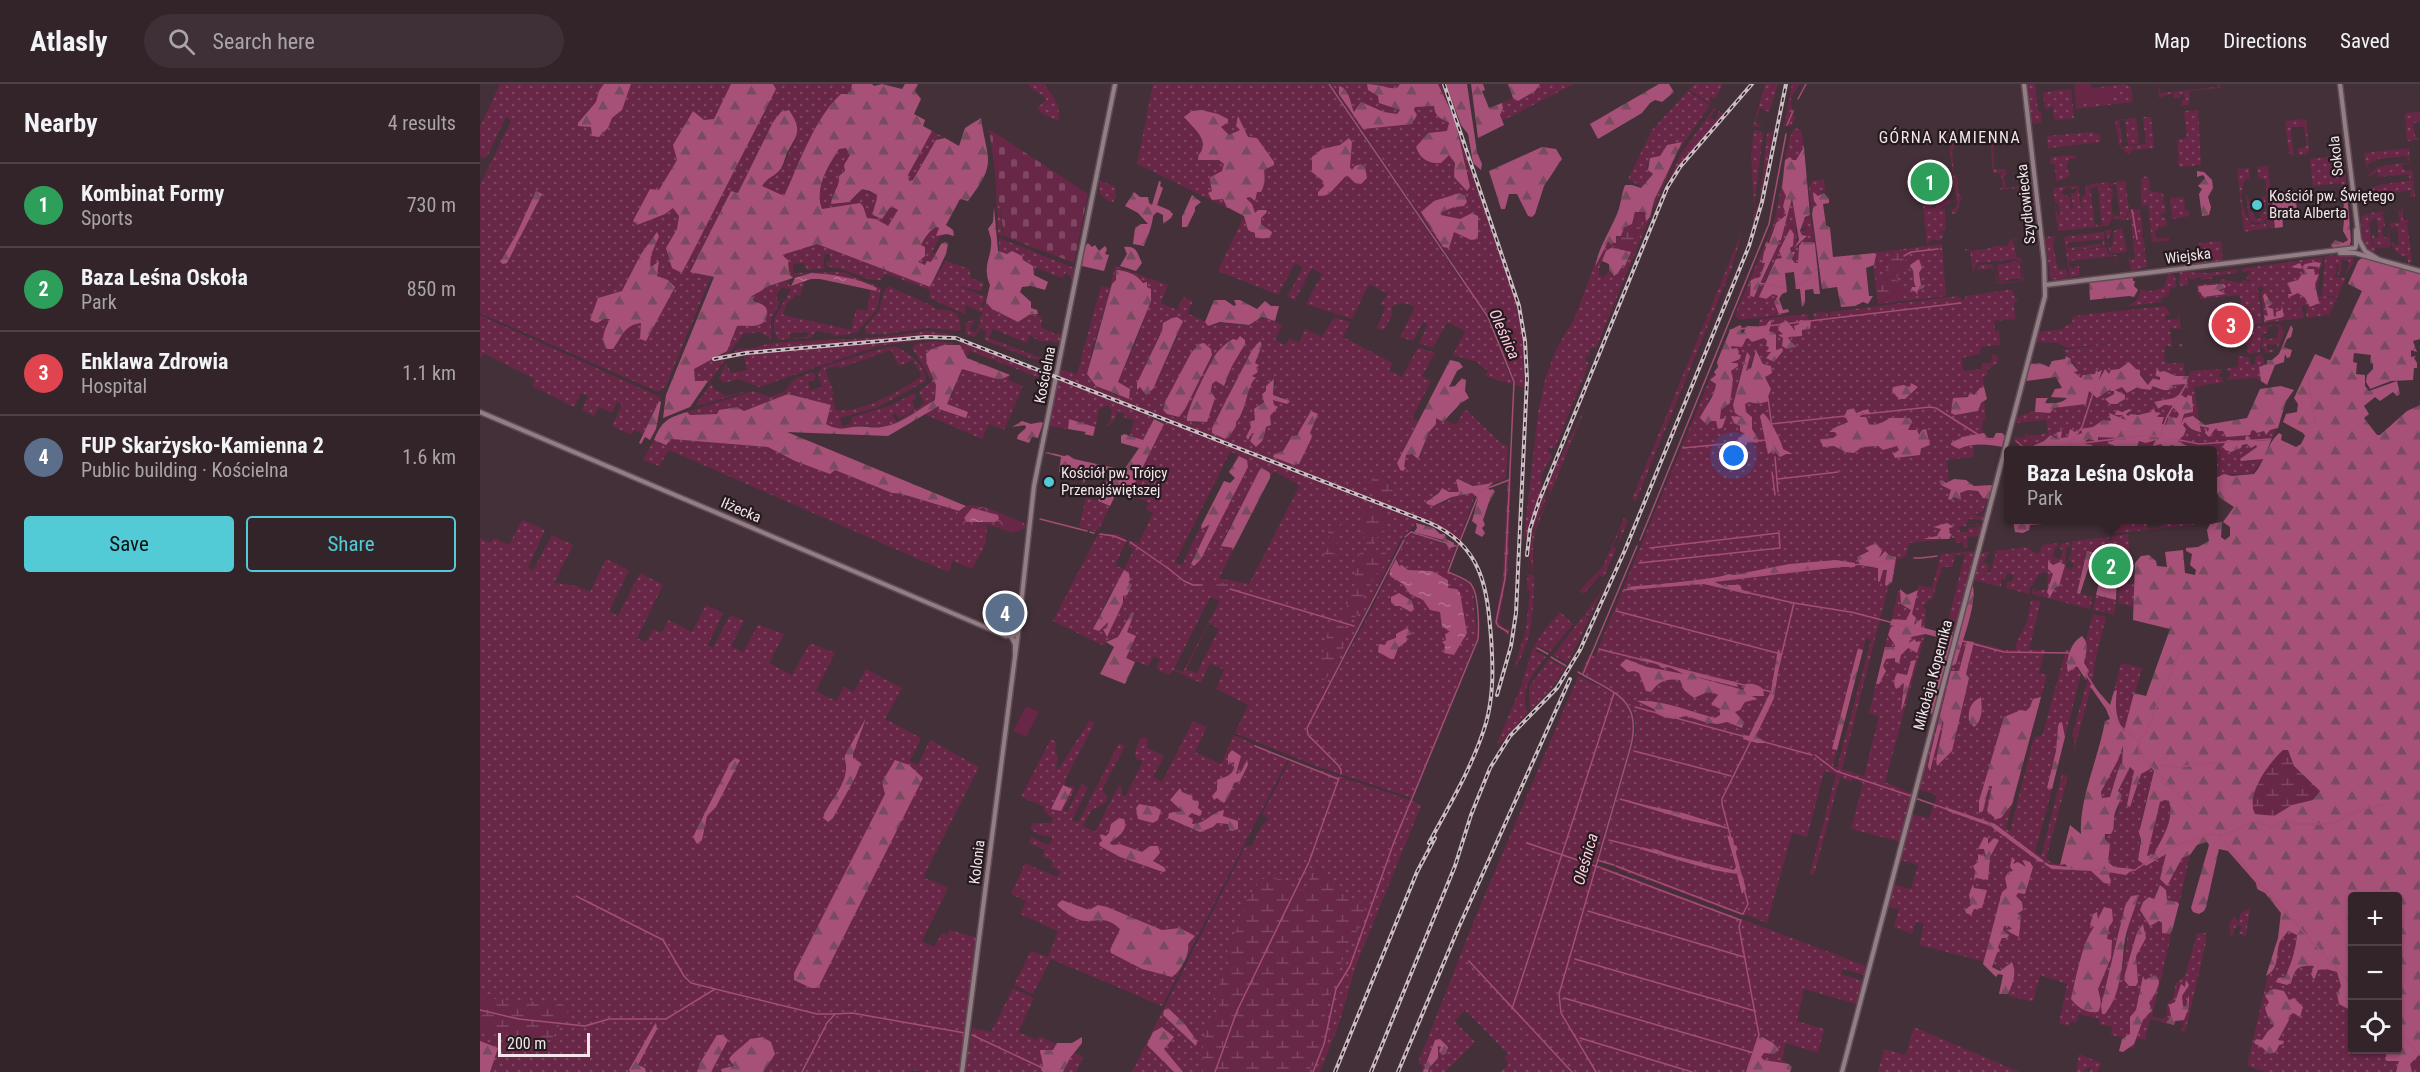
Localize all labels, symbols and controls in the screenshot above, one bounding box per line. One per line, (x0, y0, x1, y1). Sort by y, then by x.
search box (144, 14, 564, 68)
text: Atlasly (30, 25, 108, 58)
icon: search (165, 25, 198, 58)
text: Search here (213, 29, 315, 54)
text: Map (2154, 29, 2190, 53)
text: Directions (2223, 29, 2307, 53)
text: Saved (2340, 29, 2390, 53)
text: Nearby (24, 108, 98, 138)
text: 4 results (388, 111, 456, 135)
district label: GÓRNA KAMIENNA (1879, 127, 2021, 147)
street label: Sokola (2325, 135, 2347, 177)
pin: 1 (1910, 160, 1950, 204)
street label: Szydłowiecka (2013, 163, 2039, 245)
text: Kombinat Formy (81, 181, 224, 206)
place label: Kościół pw. Świętego Brata Alberta (2269, 187, 2395, 222)
text: 1 (38, 193, 49, 217)
text: 730 m (407, 193, 456, 217)
marker: Kościół pw. Świętego Brata Alberta (2250, 198, 2264, 212)
text: Sports (81, 206, 133, 230)
street label: Wiejska (2164, 244, 2212, 268)
text: Baza Leśna Oskoła (81, 265, 248, 290)
text: 2 (38, 277, 49, 301)
text: 850 m (407, 277, 456, 301)
text: Park (81, 290, 117, 314)
pin: 3 (2212, 302, 2250, 348)
water label: Oleśnica (1485, 306, 1524, 362)
street label: Kościelna (1031, 345, 1059, 405)
text: Enklawa Zdrowia (81, 349, 228, 374)
text: 3 (38, 361, 49, 385)
text: 1.1 km (402, 361, 456, 385)
text: Hospital (81, 374, 147, 398)
text: FUP Skarżysko-Kamienna 2 (81, 433, 324, 458)
your location (1719, 441, 1748, 470)
text: 4 (38, 445, 49, 469)
text: 1.6 km (402, 445, 456, 469)
popup (2004, 446, 2217, 524)
text: Public building · Kościelna (81, 458, 288, 482)
text: Baza Leśna Oskoła (2027, 461, 2194, 486)
place label: Kościół pw. Trójcy Przenajświętszej (1061, 464, 1168, 499)
marker: Kościół pw. Trójcy Przenajświętszej (1042, 475, 1056, 489)
text: Park (2027, 486, 2063, 510)
street label: Iłżecka (718, 494, 764, 526)
button: Save (24, 516, 234, 572)
button: Share (246, 516, 456, 572)
pin: 2 (2092, 544, 2130, 588)
pin: 4 (986, 590, 1024, 636)
street label: Mikołaja Kopernika (1910, 618, 1956, 732)
water label: Oleśnica (1569, 831, 1602, 887)
street label: Kolonia (965, 839, 989, 885)
map controls (2348, 892, 2402, 1054)
button: + (2348, 892, 2402, 946)
button: − (2348, 946, 2402, 1000)
button: locate (2348, 1000, 2402, 1054)
scale bar (498, 1030, 590, 1058)
text: 200 m (507, 1034, 546, 1053)

